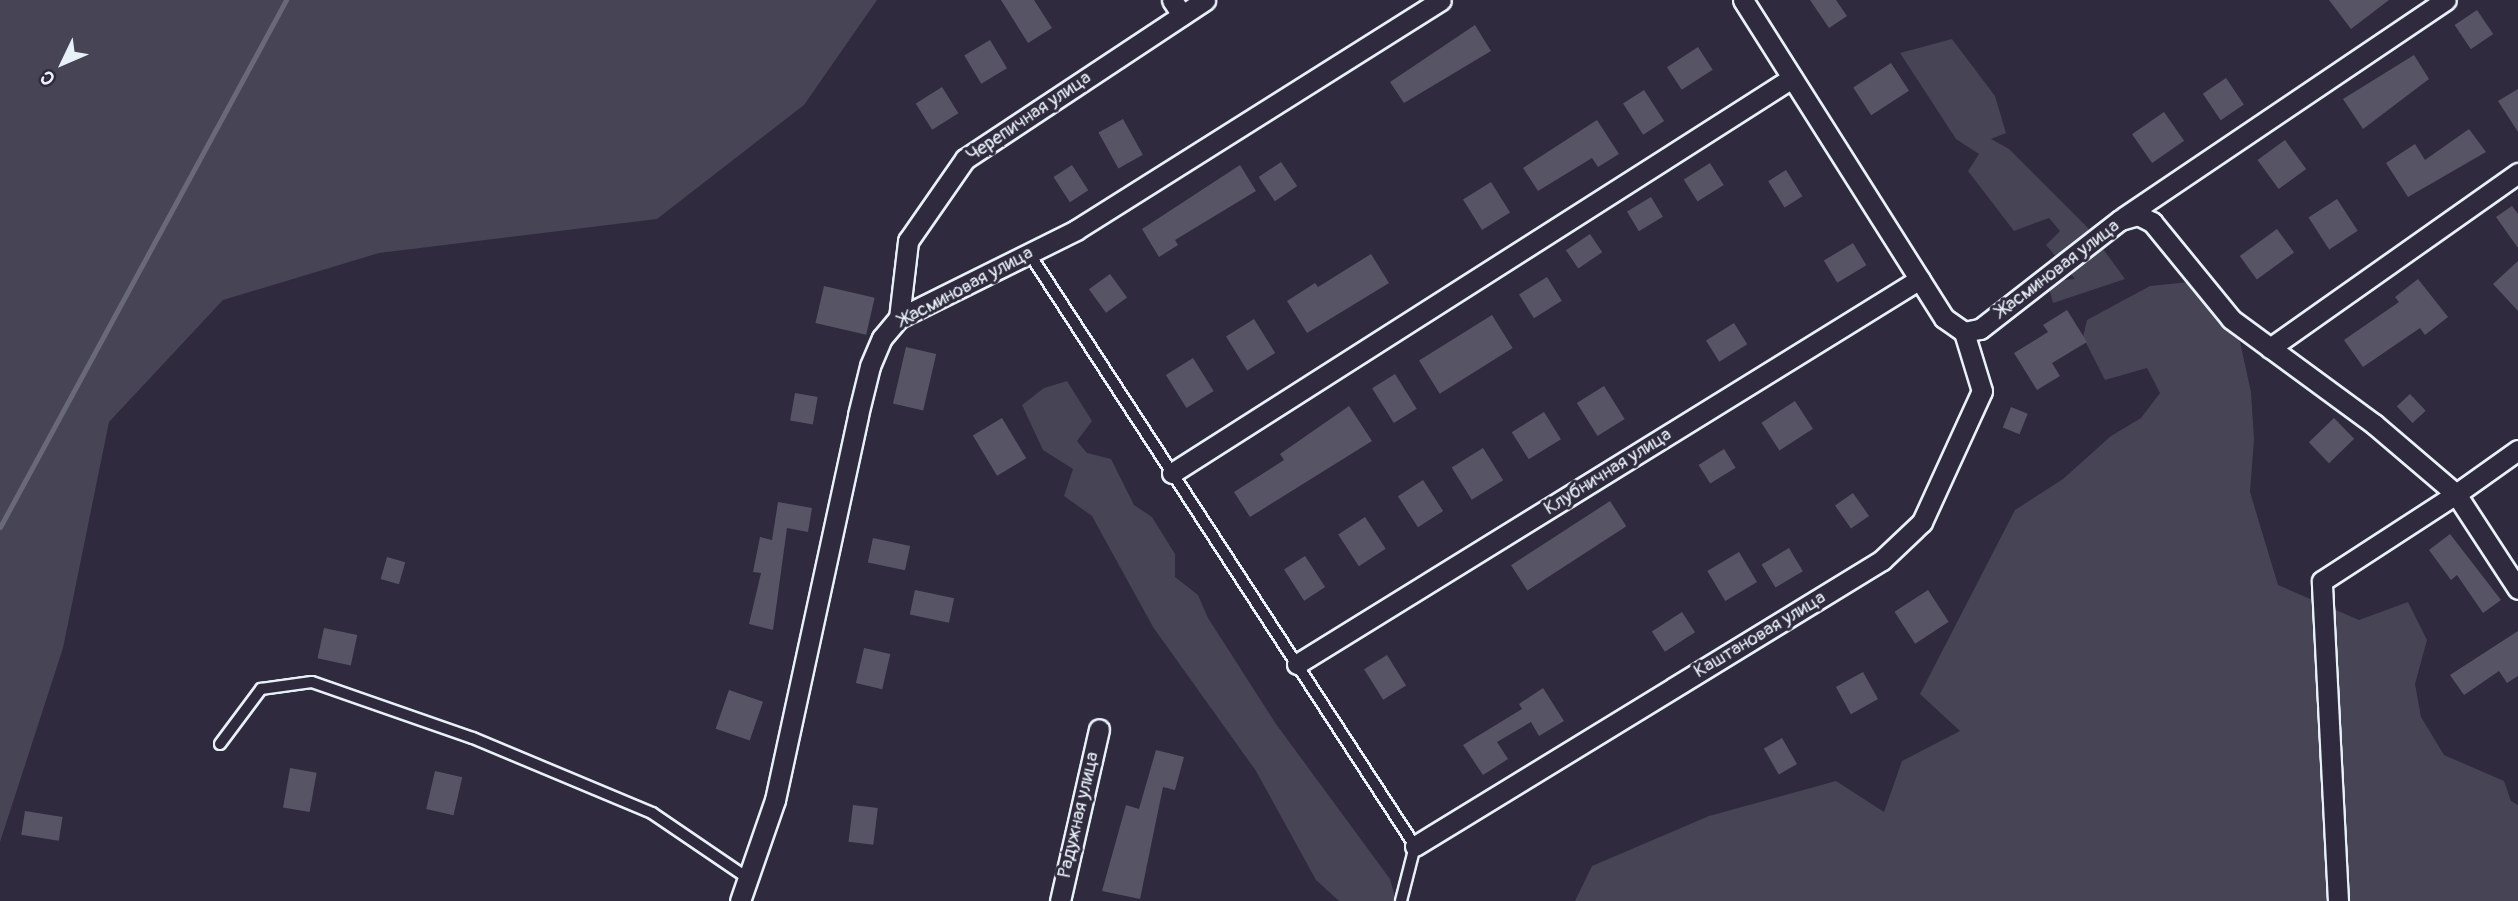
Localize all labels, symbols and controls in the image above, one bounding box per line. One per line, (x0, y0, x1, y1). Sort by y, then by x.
north arrow (28, 28, 98, 98)
text: С (35, 65, 61, 90)
street label: Черепичная улица (962, 67, 1096, 167)
street label: Жасминовая улица (1992, 215, 2124, 323)
street label: Жасминовая улица (895, 242, 1037, 332)
street label: Клубничная улица (1540, 424, 1676, 520)
street label: Каштановая улица (1690, 587, 1830, 683)
street label: Радужная улица (1053, 750, 1105, 880)

